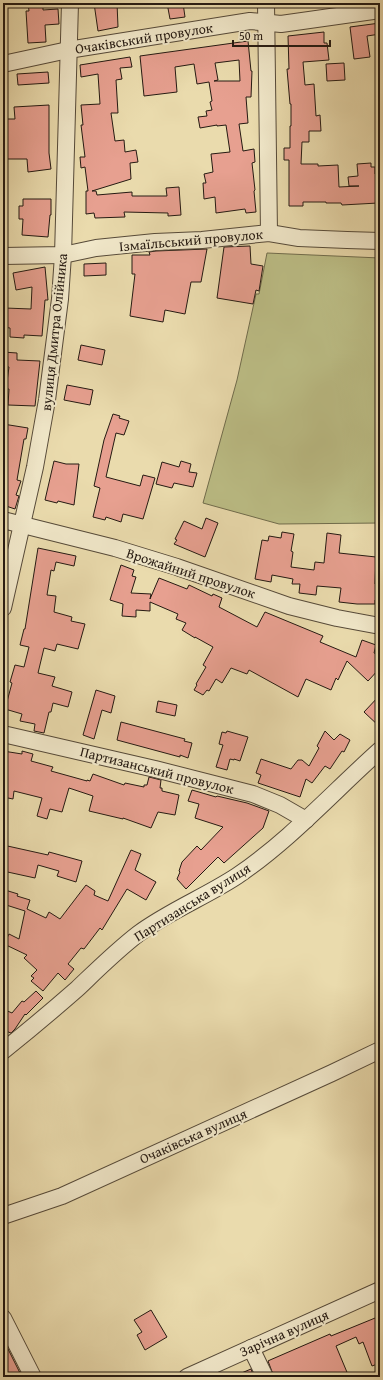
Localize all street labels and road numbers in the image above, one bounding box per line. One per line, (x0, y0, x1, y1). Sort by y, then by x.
street label: Очаківський провулок (74, 17, 215, 59)
street label: Ізмаїльський провулок (118, 224, 264, 256)
street label: вулиця Дмитра Олійника (36, 252, 72, 412)
street label: Врожайний провулок (124, 543, 259, 603)
street label: Партизанський провулок (78, 741, 237, 799)
street label: Партизанська вулиця (130, 858, 254, 946)
street label: Очаківська вулиця (136, 1103, 250, 1169)
street label: Зарічна вулиця (236, 1304, 332, 1362)

